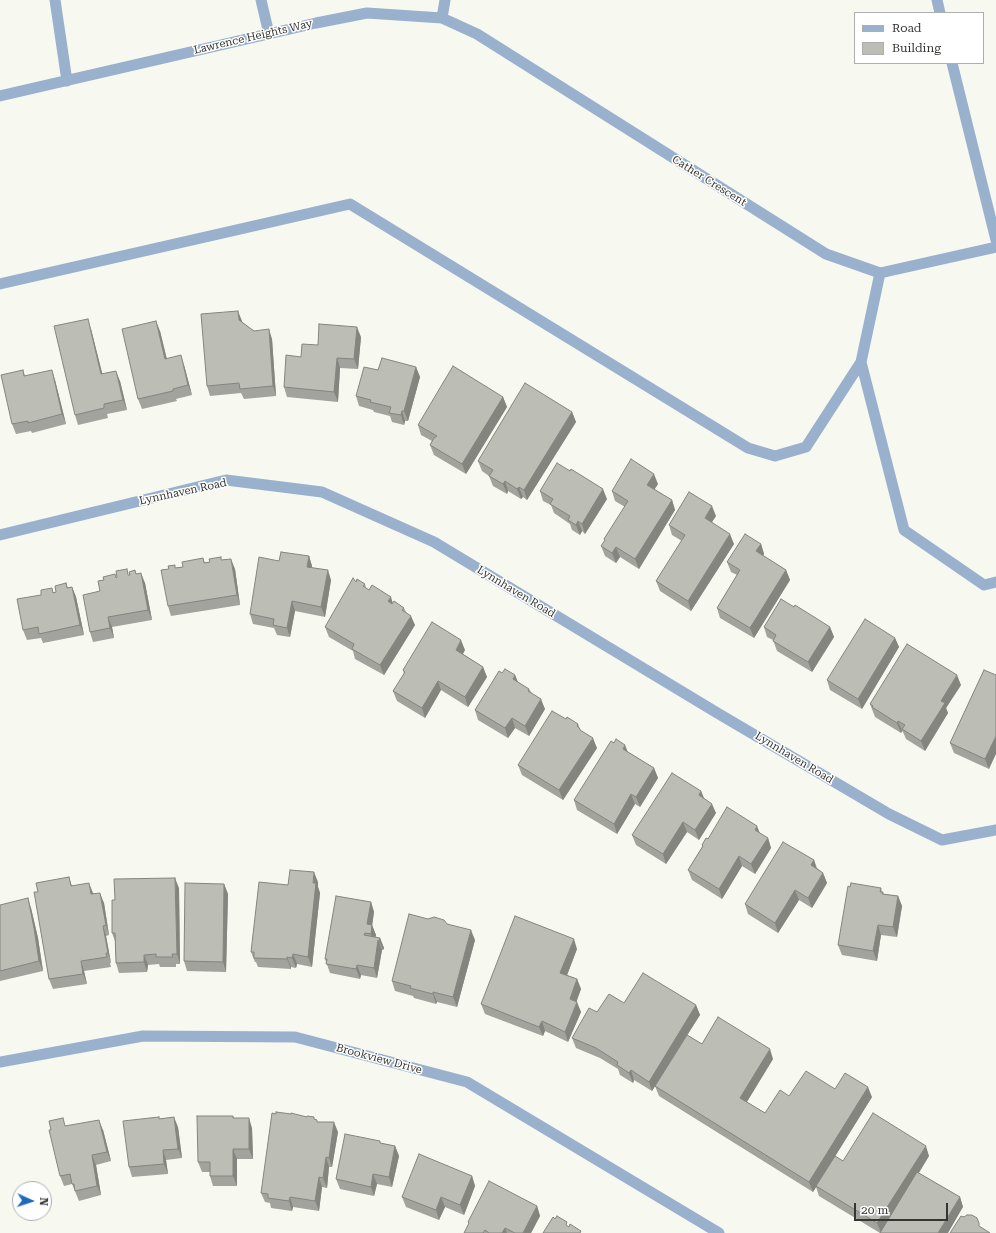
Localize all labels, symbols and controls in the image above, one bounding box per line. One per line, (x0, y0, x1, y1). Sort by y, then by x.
legend (854, 12, 984, 64)
street label: Lawrence Heights Way (192, 17, 314, 57)
text: Road (892, 21, 921, 35)
text: Building (892, 41, 941, 55)
street label: Cather Crescent (669, 153, 749, 209)
street label: Lynnhaven Road (138, 476, 228, 508)
street label: Lynnhaven Road (474, 563, 558, 621)
street label: Lynnhaven Road (752, 729, 836, 787)
street label: Brookview Drive (335, 1041, 423, 1077)
north arrow (12, 1181, 52, 1221)
scale bar (856, 1195, 950, 1221)
text: N (37, 1197, 50, 1206)
text: 20 m (861, 1203, 888, 1217)

